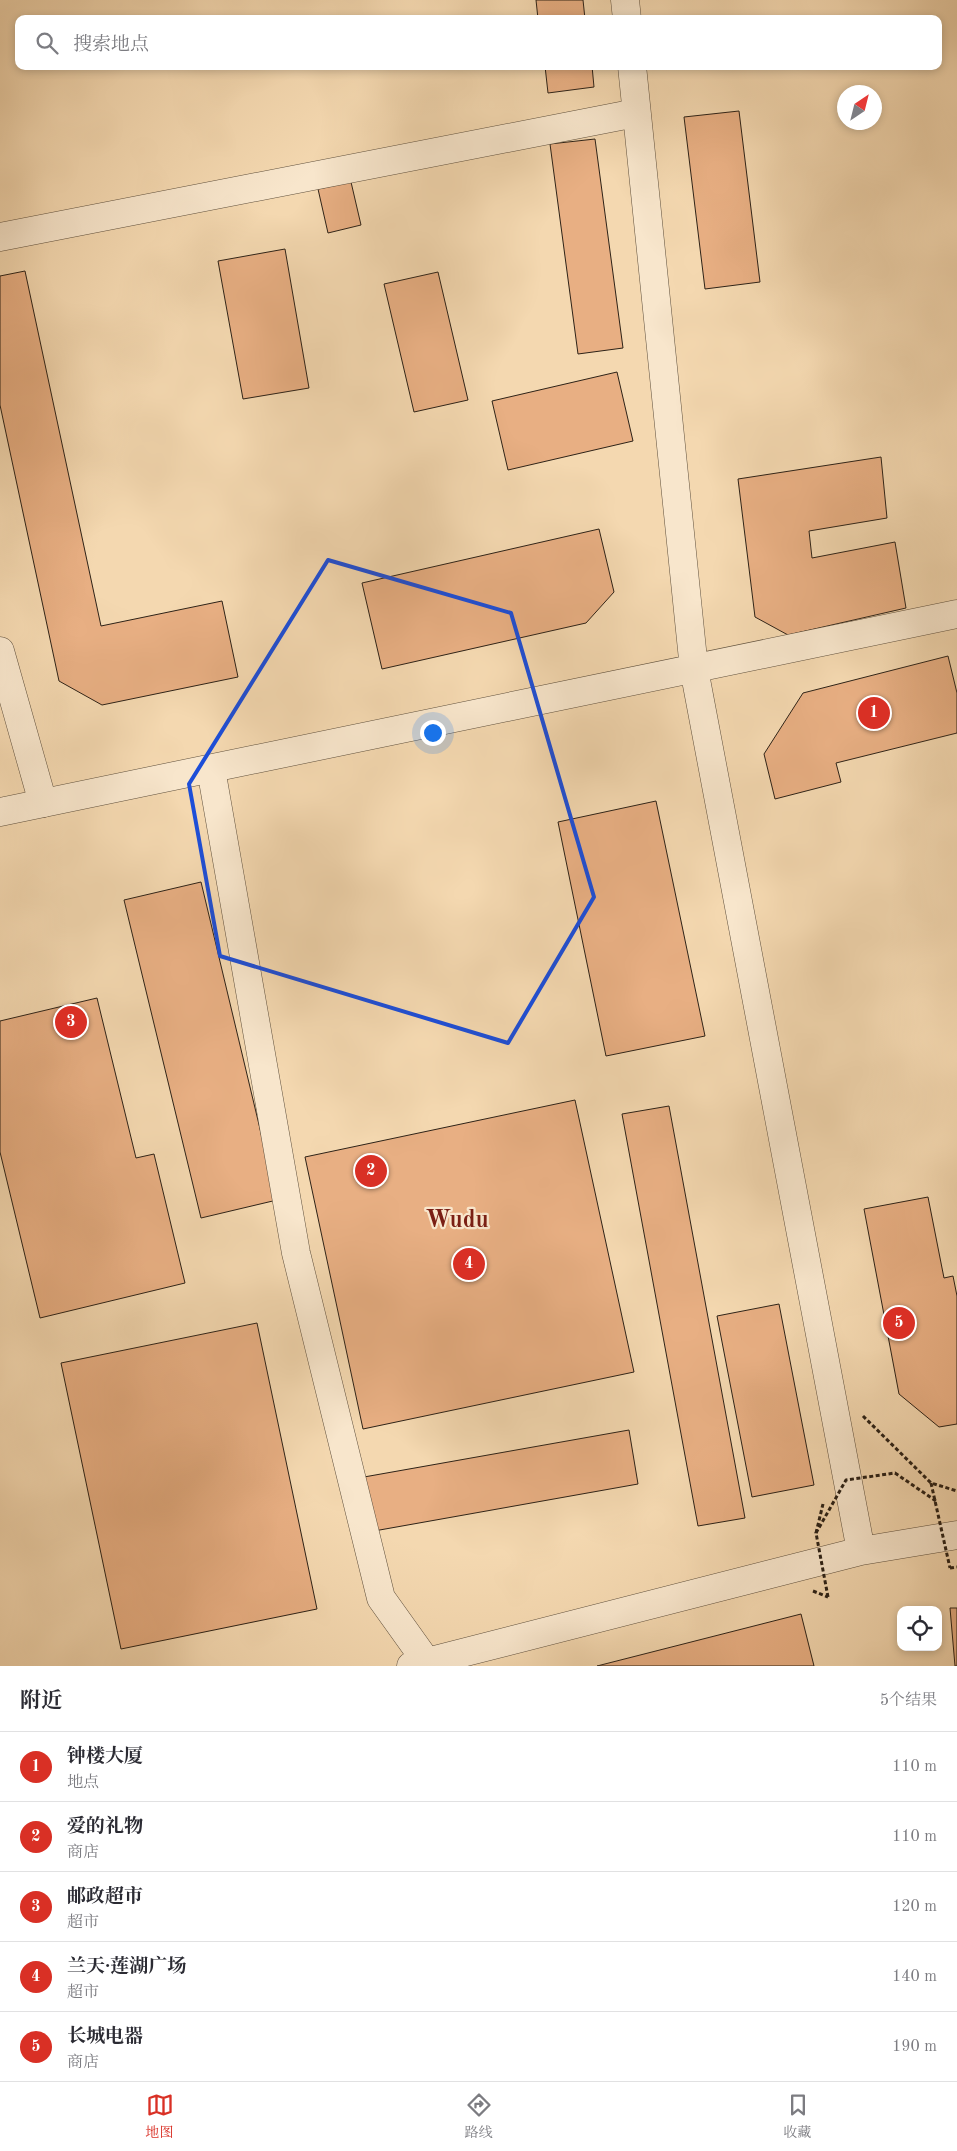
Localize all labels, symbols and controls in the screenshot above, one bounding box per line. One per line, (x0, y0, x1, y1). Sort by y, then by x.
search box (15, 15, 942, 70)
icon: search (33, 29, 61, 57)
text: 搜索地点 (73, 36, 149, 55)
north arrow (837, 85, 882, 130)
pin: 1 (858, 694, 890, 732)
your location (420, 720, 446, 746)
pin: 3 (55, 1003, 87, 1041)
pin: 2 (355, 1152, 387, 1190)
district label: Wudu (425, 1209, 489, 1233)
pin: 4 (453, 1245, 485, 1283)
pin: 5 (883, 1304, 915, 1342)
map controls (897, 1606, 942, 1651)
button: locate (897, 1606, 942, 1651)
text: 附近 (20, 1691, 62, 1712)
text: 5个结果 (880, 1693, 937, 1709)
text: 钟楼大厦 (67, 1748, 143, 1767)
text: 1 (31, 1759, 41, 1775)
text: 110 m (892, 1759, 937, 1775)
text: 地点 (67, 1775, 99, 1791)
text: 爱的礼物 (67, 1818, 143, 1837)
text: 2 (31, 1829, 41, 1845)
text: 110 m (892, 1829, 937, 1845)
text: 商店 (67, 1845, 99, 1861)
text: 邮政超市 (67, 1888, 143, 1907)
text: 3 (31, 1899, 41, 1915)
text: 120 m (892, 1899, 937, 1915)
text: 超市 (67, 1915, 99, 1931)
text: 兰天·莲湖广场 (67, 1958, 186, 1977)
text: 4 (31, 1969, 41, 1985)
text: 140 m (892, 1969, 937, 1985)
text: 超市 (67, 1985, 99, 2001)
text: 长城电器 (67, 2028, 143, 2047)
text: 5 (31, 2039, 41, 2055)
text: 190 m (892, 2039, 937, 2055)
text: 商店 (67, 2055, 99, 2071)
tab: 地图 (146, 2091, 174, 2142)
tab: 路线 (465, 2091, 493, 2142)
tab: 收藏 (784, 2091, 812, 2142)

